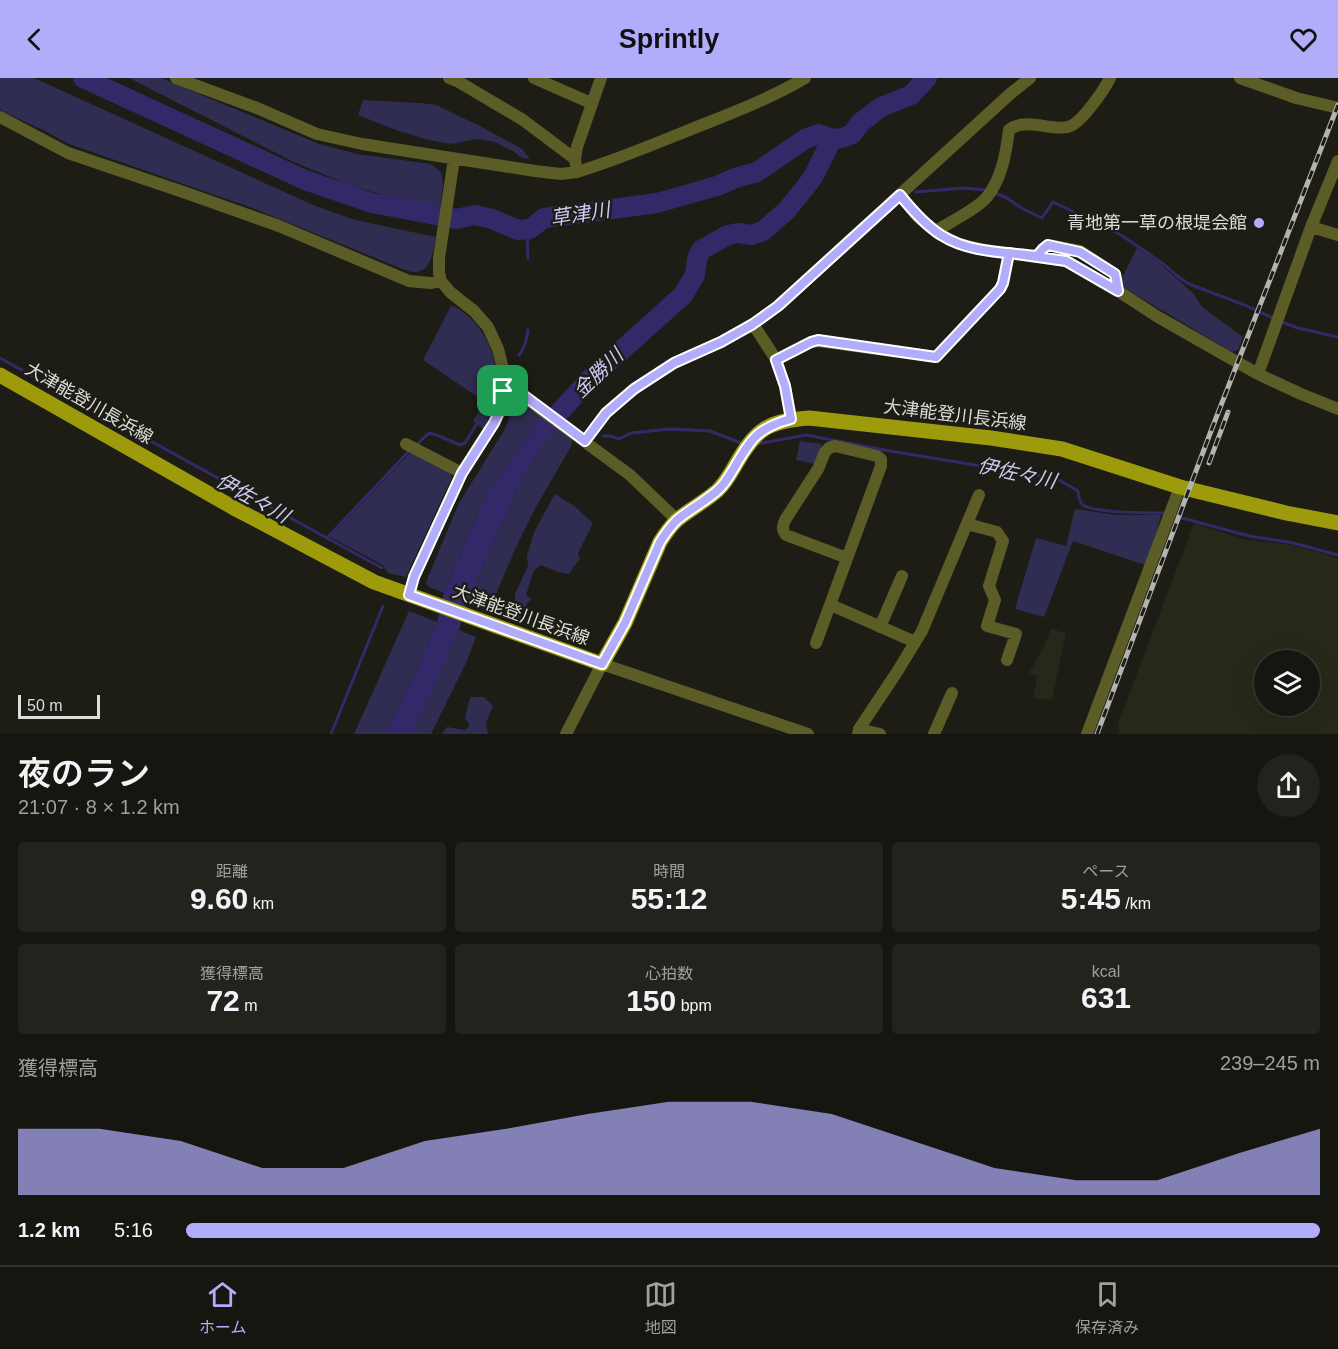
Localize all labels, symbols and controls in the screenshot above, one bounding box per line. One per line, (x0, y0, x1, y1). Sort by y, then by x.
icon: back (18, 23, 51, 56)
icon: heart (1287, 23, 1320, 56)
text: Sprintly (619, 24, 719, 54)
water label: 草津川 (549, 198, 613, 230)
place label: 青地第一草の根堤会館 (1067, 213, 1247, 233)
marker: 青地第一草の根堤会館 (1252, 216, 1266, 230)
water label: 金勝川 (569, 343, 629, 402)
street label: 大津能登川長浜線 (22, 358, 156, 448)
pin (477, 365, 528, 416)
icon: arrive (486, 374, 519, 407)
street label: 大津能登川長浜線 (882, 396, 1028, 434)
water label: 伊佐々川 (976, 454, 1060, 492)
water label: 伊佐々川 (213, 469, 295, 528)
street label: 大津能登川長浜線 (450, 581, 592, 649)
map controls (1254, 650, 1320, 716)
button: layers (1254, 650, 1320, 716)
scale bar (18, 692, 100, 720)
text: 50 m (27, 697, 63, 714)
button: share (1257, 754, 1320, 817)
text: 夜のラン (18, 755, 150, 792)
text: 21:07 · 8 × 1.2 km (18, 796, 180, 818)
text: 距離 (216, 863, 248, 880)
text: 時間 (653, 863, 685, 880)
text: ペース (1082, 863, 1130, 880)
text: 9.60 (190, 882, 248, 915)
text: 55:12 (631, 882, 707, 915)
text: 5:45 (1061, 882, 1121, 915)
text: km (248, 895, 274, 912)
text: /km (1121, 895, 1151, 912)
text: kcal (1092, 963, 1120, 980)
text: 獲得標高 (200, 965, 264, 982)
text: 心拍数 (645, 965, 693, 982)
text: 631 (1081, 981, 1131, 1014)
text: 72 (206, 984, 240, 1017)
text: 150 (626, 984, 676, 1017)
text: m (240, 997, 258, 1014)
text: bpm (676, 997, 712, 1014)
text: 239–245 m (1220, 1052, 1320, 1074)
text: 獲得標高 (18, 1057, 98, 1079)
text: 1.2 km (18, 1219, 80, 1241)
text: 5:16 (114, 1219, 153, 1241)
tab: ホーム (199, 1278, 246, 1338)
tab: 地図 (644, 1278, 677, 1338)
tab: 保存済み (1075, 1278, 1139, 1338)

